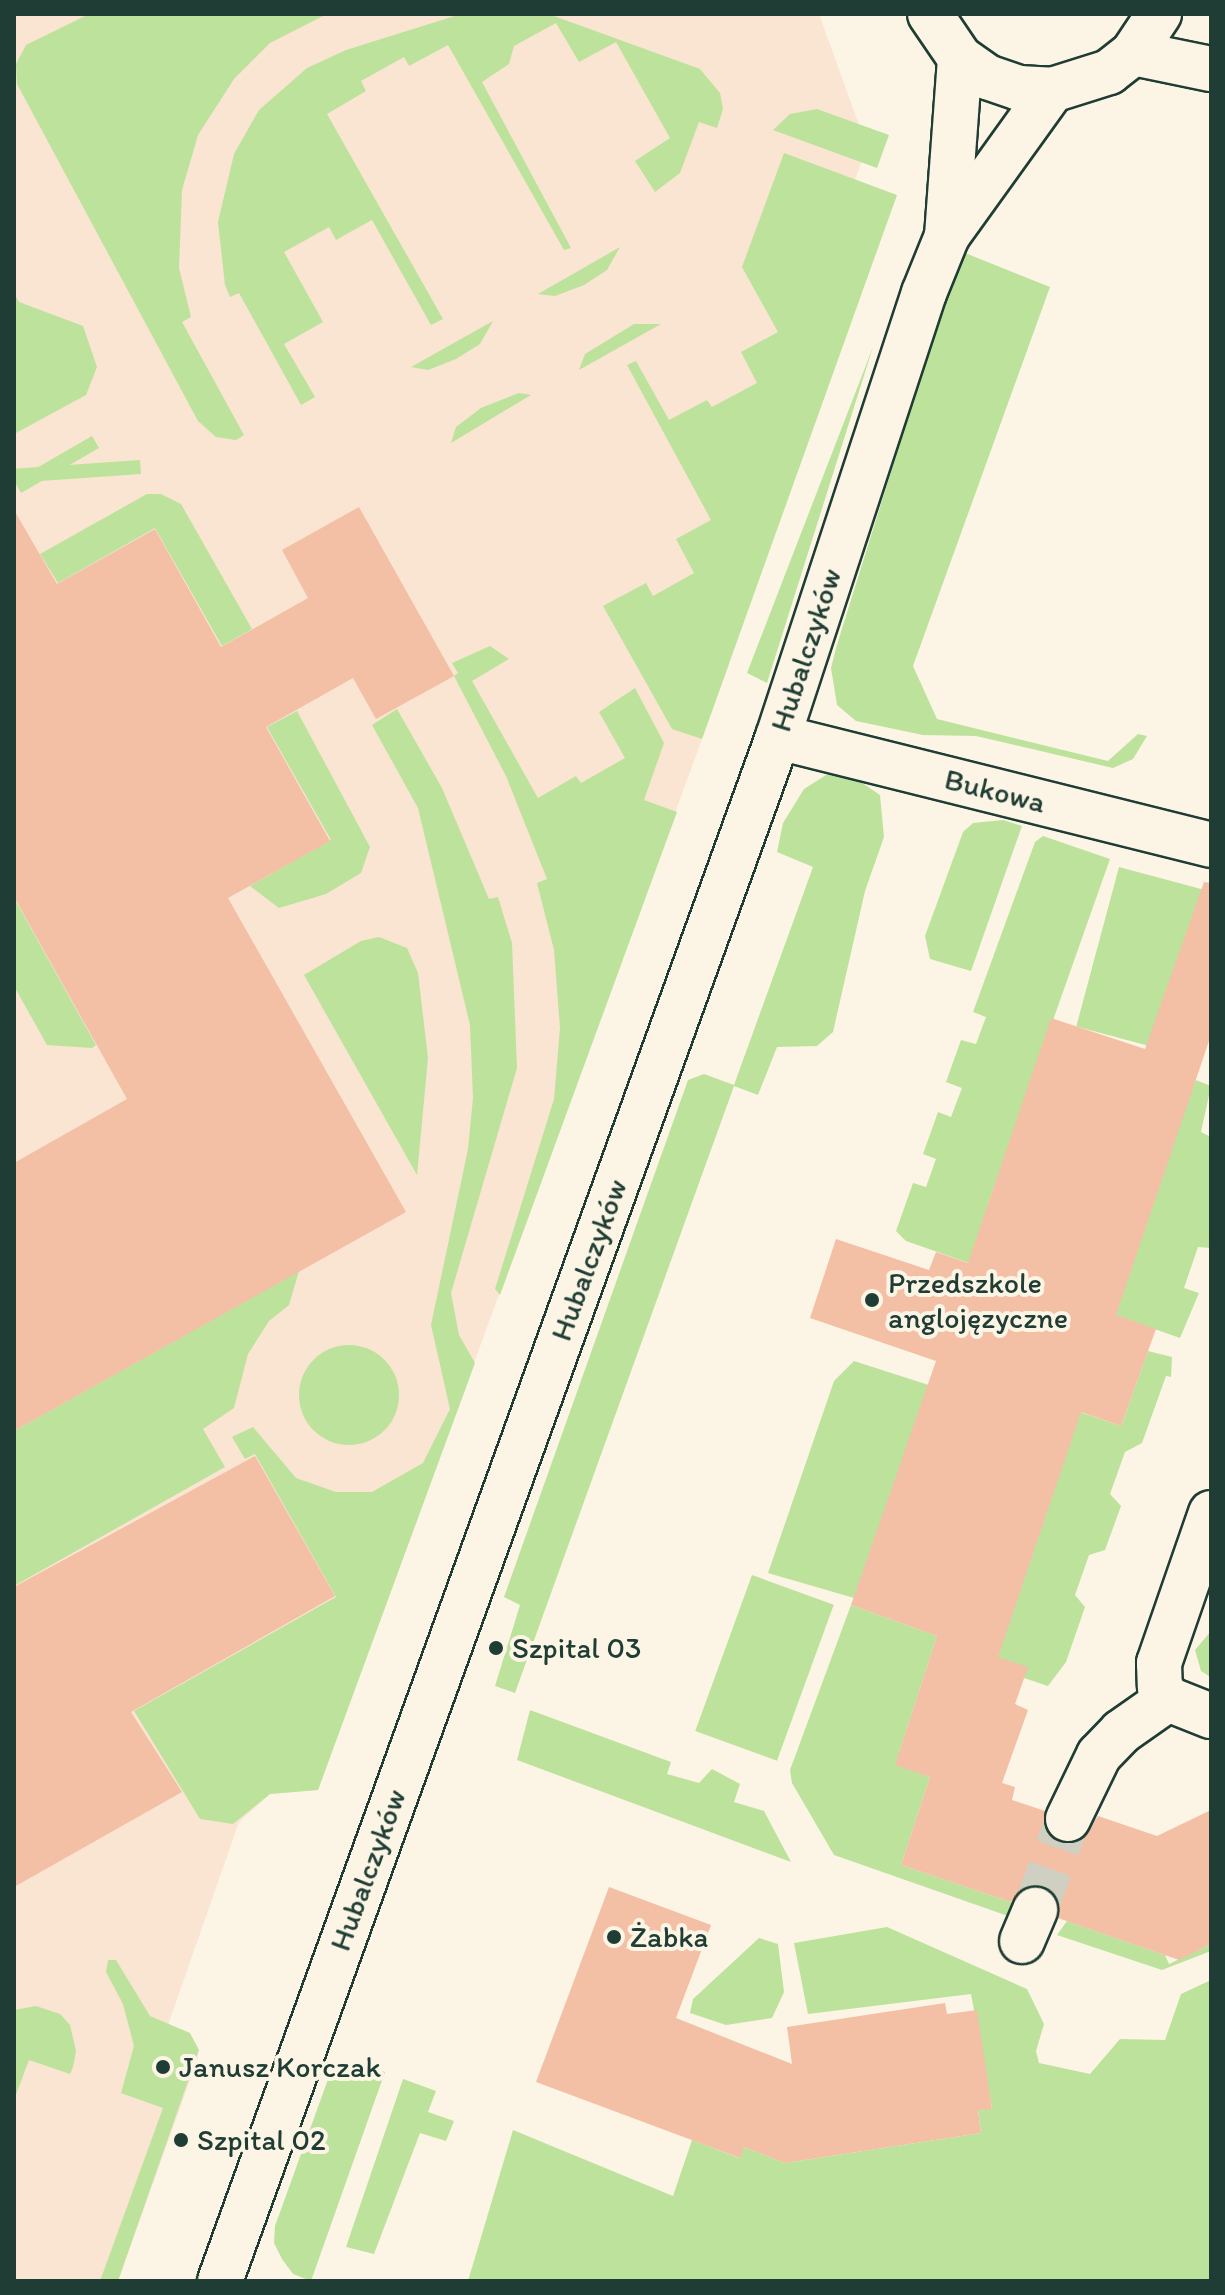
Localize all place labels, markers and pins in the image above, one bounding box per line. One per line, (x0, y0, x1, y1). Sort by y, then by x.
place label: Przedszkole anglojęzyczne (888, 1265, 1068, 1336)
marker: Przedszkole anglojęzyczne (863, 1291, 881, 1309)
place label: Szpital 03 (512, 1630, 641, 1666)
marker: Szpital 03 (487, 1639, 505, 1657)
place label: Żabka (630, 1919, 708, 1955)
marker: Żabka (605, 1928, 623, 1946)
place label: Janusz Korczak (179, 2049, 380, 2085)
marker: Janusz Korczak (154, 2058, 172, 2076)
place label: Szpital 02 (197, 2122, 326, 2158)
marker: Szpital 02 (172, 2131, 190, 2149)

